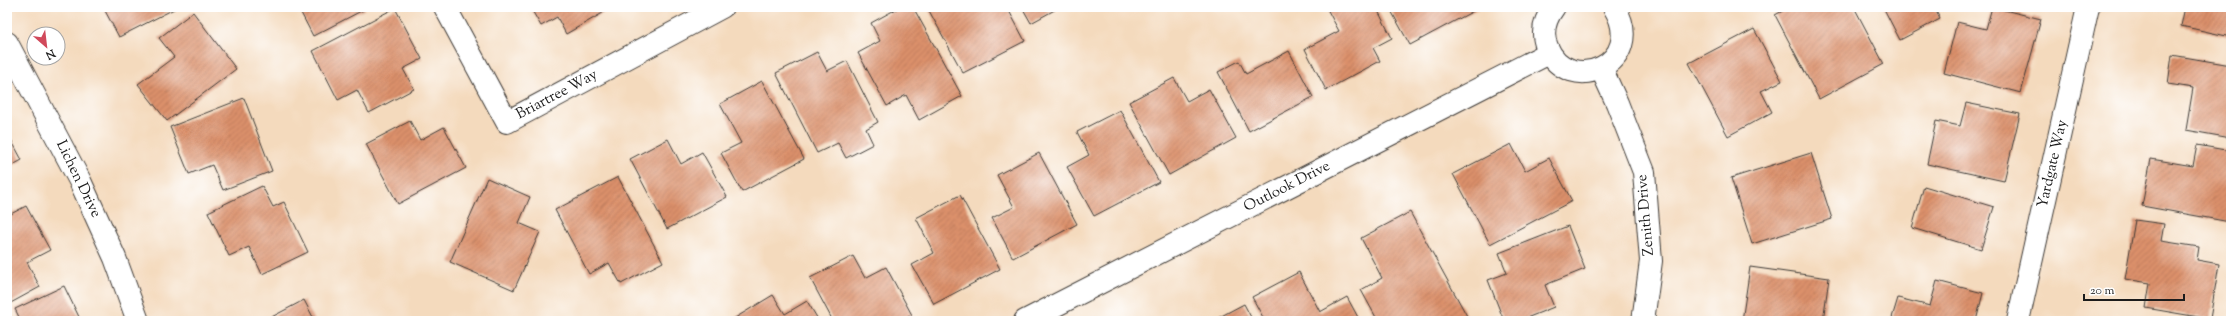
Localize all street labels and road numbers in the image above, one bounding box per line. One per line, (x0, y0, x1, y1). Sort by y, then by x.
street label: Briartree Way (513, 64, 602, 125)
street label: Yardgate Way (2033, 117, 2073, 210)
street label: Lichen Drive (50, 137, 106, 221)
street label: Outlook Drive (1240, 156, 1334, 218)
street label: Zenith Drive (1632, 173, 1660, 257)

